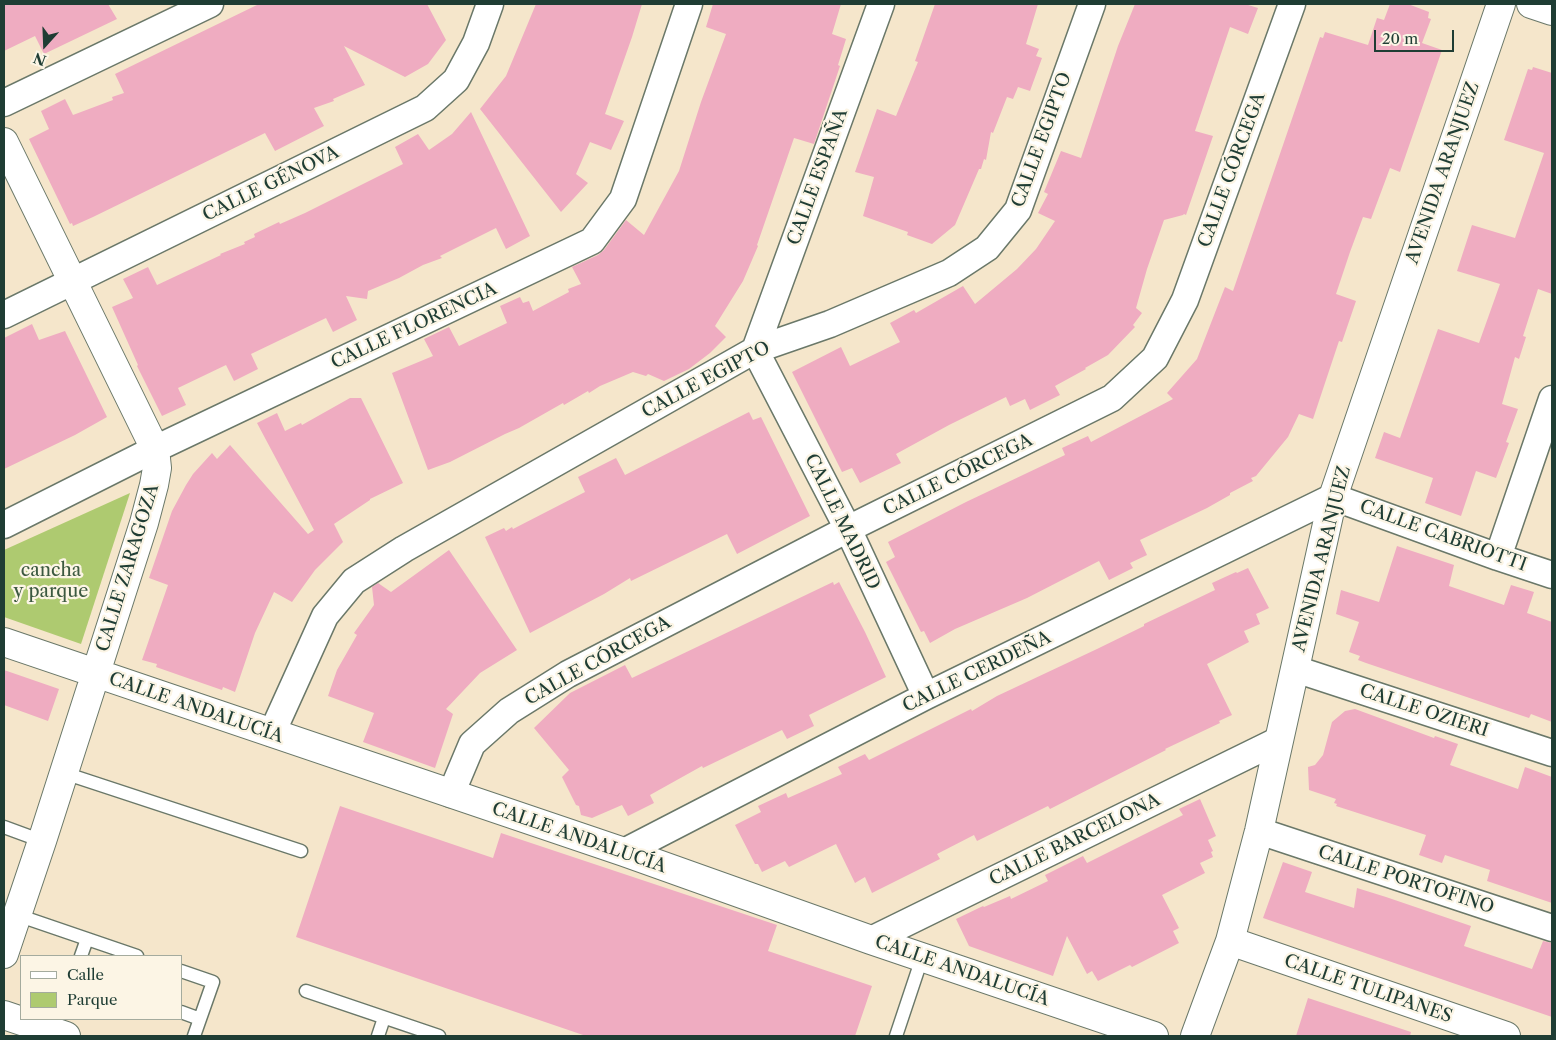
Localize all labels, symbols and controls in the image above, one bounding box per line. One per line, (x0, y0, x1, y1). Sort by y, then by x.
north arrow (20, 20, 70, 70)
scale bar (1376, 20, 1456, 52)
text: 20 m (1382, 29, 1418, 48)
text: N (31, 49, 49, 70)
street label: CALLE EGIPTO (1008, 70, 1076, 210)
street label: AVENIDA ARANJUEZ (1402, 79, 1484, 267)
street label: CALLE CÓRCEGA (1194, 89, 1270, 251)
street label: CALLE ESPAÑA (783, 106, 853, 248)
street label: CALLE GÉNOVA (199, 142, 343, 226)
street label: CALLE FLORENCIA (328, 278, 500, 374)
street label: CALLE EGIPTO (638, 337, 774, 423)
street label: CALLE CÓRCEGA (880, 429, 1036, 521)
street label: CALLE MADRID (800, 451, 884, 593)
street label: AVENIDA ARANJUEZ (1288, 464, 1356, 654)
street label: CALLE ZARAGOZA (92, 481, 164, 655)
street label: CALLE CABRIOTTI (1357, 496, 1529, 576)
park label: cancha y parque (14, 560, 88, 602)
street label: CALLE CÓRCEGA (521, 612, 675, 710)
street label: CALLE CERDEÑA (899, 627, 1055, 717)
street label: CALLE ANDALUCÍA (106, 668, 286, 748)
street label: CALLE OZIERI (1357, 680, 1491, 742)
street label: CALLE BARCELONA (986, 789, 1164, 891)
street label: CALLE ANDALUCÍA (489, 798, 669, 878)
street label: CALLE PORTOFINO (1315, 841, 1497, 919)
street label: CALLE ANDALUCÍA (872, 931, 1052, 1011)
street label: CALLE TULIPANES (1281, 950, 1455, 1028)
legend (20, 955, 182, 1020)
text: Calle (67, 965, 104, 984)
text: Parque (67, 990, 117, 1009)

